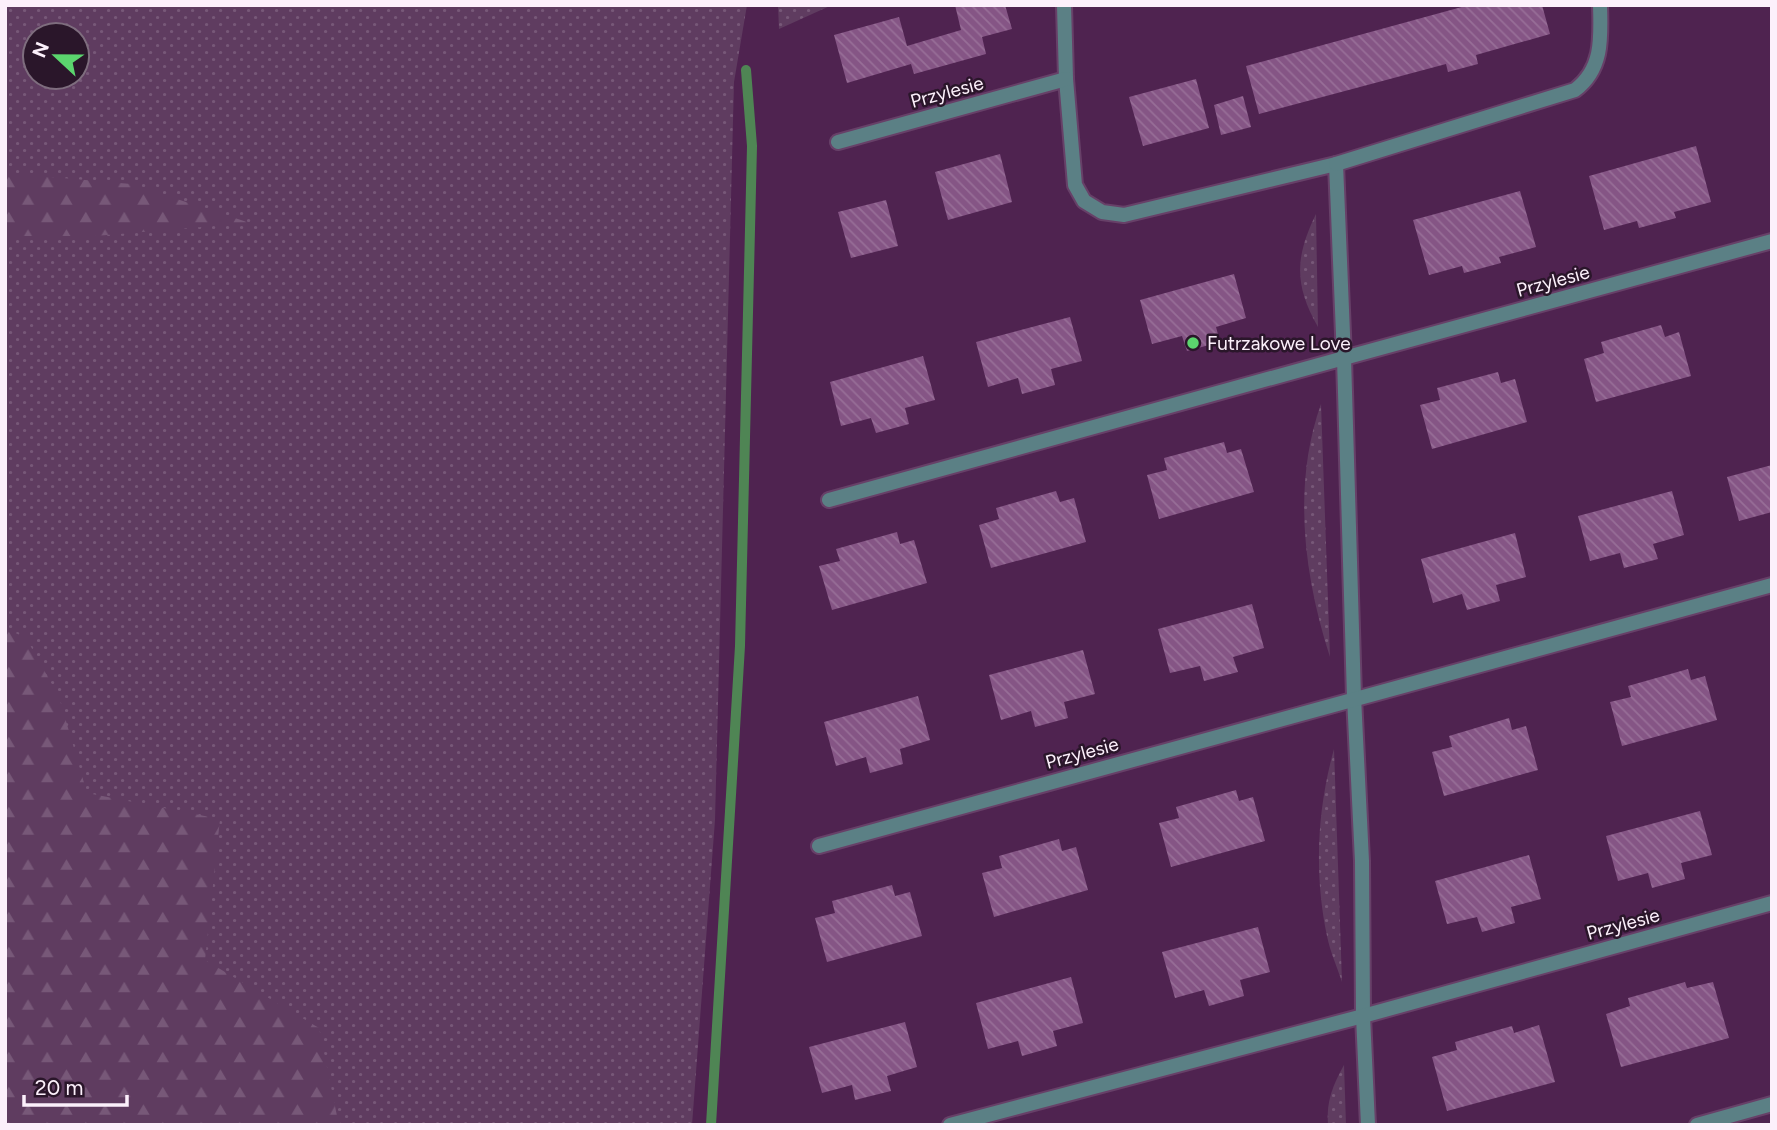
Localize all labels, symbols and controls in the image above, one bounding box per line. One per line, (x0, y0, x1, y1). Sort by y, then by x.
north arrow (21, 21, 91, 91)
text: N (27, 39, 54, 61)
street label: Przylesie (908, 71, 986, 113)
street label: Przylesie (1514, 260, 1592, 302)
place label: Futrzakowe Love (1207, 332, 1351, 355)
marker: Futrzakowe Love (1185, 335, 1201, 351)
street label: Przylesie (1043, 732, 1121, 774)
street label: Przylesie (1584, 903, 1662, 945)
scale bar (24, 1064, 128, 1108)
text: 20 m (35, 1075, 83, 1100)

